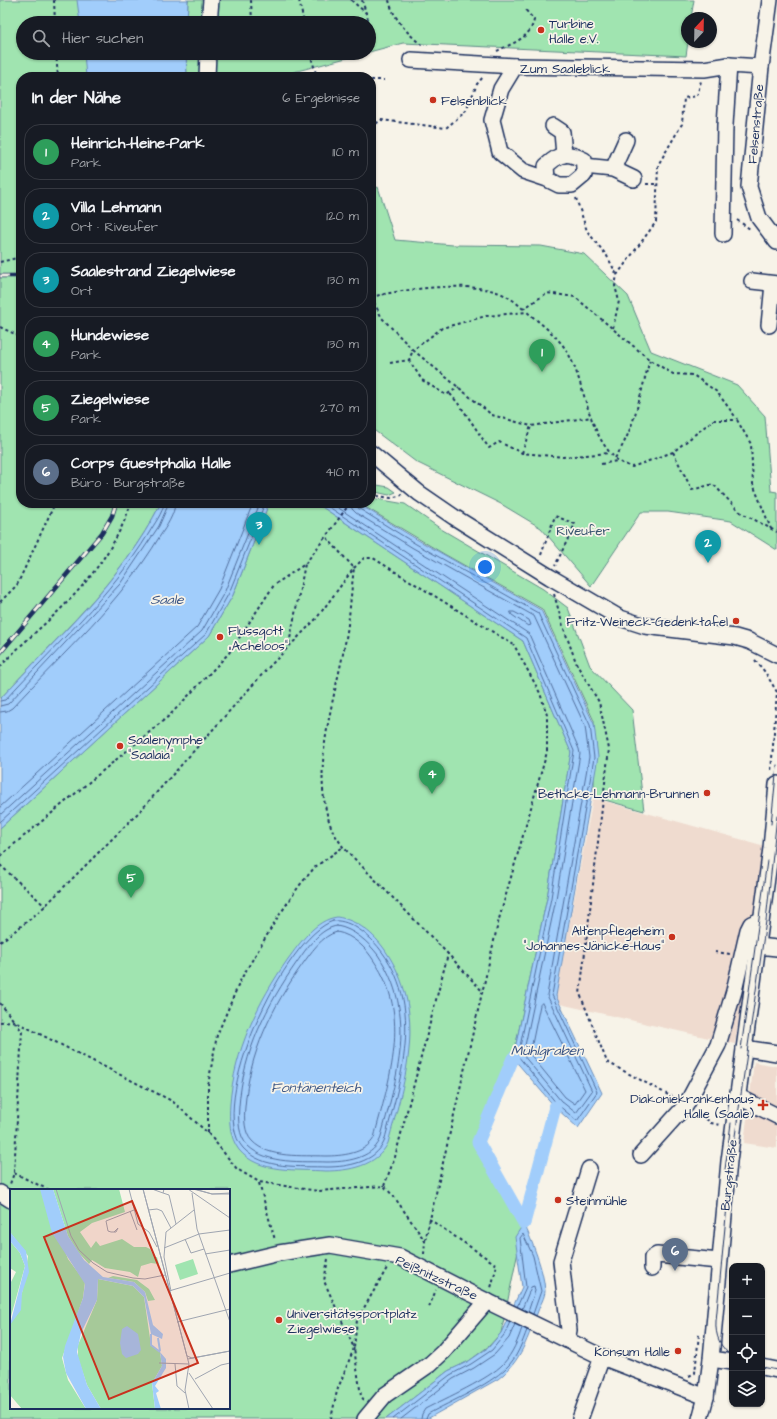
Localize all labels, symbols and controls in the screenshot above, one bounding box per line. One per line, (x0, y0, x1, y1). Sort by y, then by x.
north arrow (681, 12, 717, 48)
place label: Turbine Halle e.V. (549, 15, 599, 48)
search box (16, 16, 376, 60)
marker: Turbine Halle e.V. (536, 25, 546, 35)
icon: search (30, 27, 52, 49)
text: Hier suchen (62, 28, 143, 49)
street label: Zum Saaleblick (520, 60, 610, 78)
street label: Felsenstraße (744, 83, 768, 165)
text: In der Nähe (32, 86, 121, 110)
text: 6 Ergebnisse (282, 89, 360, 107)
place label: Felsenblick (441, 92, 507, 110)
marker: Felsenblick (428, 95, 438, 105)
text: Heinrich-Heine-Park (71, 133, 205, 154)
text: 1 (45, 143, 47, 161)
text: 110 m (332, 143, 359, 161)
text: Park (71, 154, 101, 172)
text: Villa Lehmann (71, 197, 161, 218)
text: 2 (42, 207, 50, 225)
text: 120 m (326, 207, 359, 225)
text: Ort · Riveufer (71, 218, 158, 236)
text: Saalestrand Ziegelwiese (71, 261, 236, 282)
text: 3 (43, 271, 49, 289)
text: 130 m (327, 271, 359, 289)
text: Ort (71, 282, 92, 300)
text: Hundewiese (71, 325, 149, 346)
text: 4 (42, 335, 50, 353)
text: 130 m (327, 335, 359, 353)
pin: 1 (529, 339, 555, 372)
text: Park (71, 346, 101, 364)
text: Ziegelwiese (71, 389, 150, 410)
text: 5 (41, 399, 51, 417)
text: 270 m (320, 399, 359, 417)
text: Park (71, 410, 101, 428)
text: Corps Guestphalia Halle (71, 453, 231, 474)
text: 6 (42, 463, 50, 481)
text: 410 m (325, 463, 359, 481)
text: Büro · Burgstraße (71, 474, 185, 492)
pin: 3 (246, 512, 272, 545)
park label: Riveufer (556, 522, 610, 540)
pin: 2 (695, 530, 721, 563)
your location (475, 557, 495, 577)
water label: Saale (150, 590, 185, 610)
place label: Fritz-Weineck-Gedenktafel (566, 613, 728, 631)
marker: Fritz-Weineck-Gedenktafel (731, 616, 741, 626)
place label: Flussgott „Acheloos“ (228, 622, 288, 655)
marker: Flussgott „Acheloos“ (215, 632, 225, 642)
place label: Saalenymphe "Saalaia" (128, 731, 203, 764)
marker: Saalenymphe "Saalaia" (115, 741, 125, 751)
pin: 4 (419, 761, 445, 794)
place label: Bethcke-Lehmann-Brunnen (538, 785, 699, 803)
marker: Bethcke-Lehmann-Brunnen (702, 788, 712, 798)
pin: 5 (118, 865, 144, 898)
place label: Altenpflegeheim "Johannes-Jänicke-Haus" (523, 922, 665, 955)
marker: Altenpflegeheim "Johannes-Jänicke-Haus" (667, 932, 677, 942)
water label: Mühlgraben (511, 1041, 584, 1061)
water label: Fontänenteich (271, 1078, 362, 1098)
place label: Diakoniekrankenhaus Halle (Saale) (630, 1090, 754, 1123)
marker: Diakoniekrankenhaus Halle (Saale) (757, 1099, 769, 1111)
street label: Burgstraße (716, 1139, 743, 1212)
inset map (10, 1189, 230, 1409)
place label: Steinmühle (566, 1192, 627, 1210)
marker: Steinmühle (553, 1195, 563, 1205)
pin: 6 (662, 1238, 688, 1271)
street label: Peißnitzstraße (393, 1251, 481, 1305)
map controls (729, 1263, 765, 1407)
button: + (729, 1263, 765, 1299)
button: − (729, 1299, 765, 1335)
place label: Universitätssportplatz Ziegelwiese (287, 1305, 418, 1339)
marker: Universitätssportplatz Ziegelwiese (274, 1315, 284, 1325)
button: locate (729, 1335, 765, 1371)
place label: Konsum Halle (594, 1343, 670, 1361)
marker: Konsum Halle (673, 1346, 683, 1356)
button: layers (729, 1371, 765, 1407)

